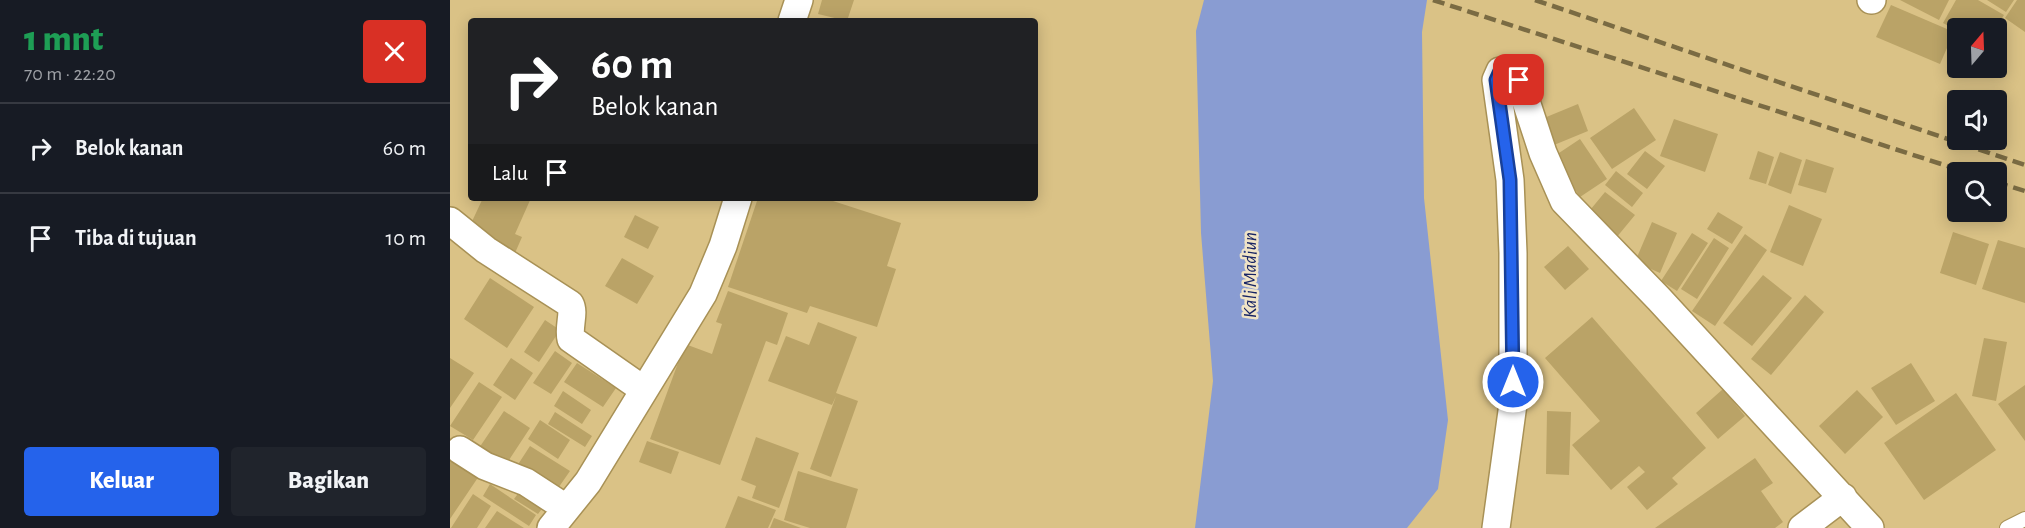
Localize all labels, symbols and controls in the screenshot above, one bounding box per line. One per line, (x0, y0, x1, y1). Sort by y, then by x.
north arrow (1947, 18, 2007, 78)
map controls (1947, 18, 2007, 222)
button: close (363, 20, 426, 83)
text: 1 mnt (24, 21, 103, 57)
icon: right (492, 42, 570, 120)
text: 60 m (591, 44, 673, 86)
pin (1493, 54, 1544, 105)
icon: arrive (1502, 63, 1535, 96)
text: 70 m · 22:20 (24, 64, 116, 84)
button: sound (1947, 90, 2007, 150)
text: Belok kanan (591, 93, 718, 120)
icon: right (24, 132, 57, 165)
text: Belok kanan (75, 137, 183, 159)
text: 60 m (383, 137, 426, 159)
icon: arrive (540, 156, 573, 189)
text: Lalu (492, 162, 528, 184)
button: search (1947, 162, 2007, 222)
icon: arrive (24, 222, 57, 255)
text: Tiba di tujuan (75, 227, 197, 249)
text: 10 m (386, 227, 426, 249)
water label: Kali Madiun (1240, 232, 1260, 318)
position arrow (1481, 350, 1545, 414)
button: Keluar (24, 447, 219, 516)
button: Bagikan (231, 447, 426, 516)

